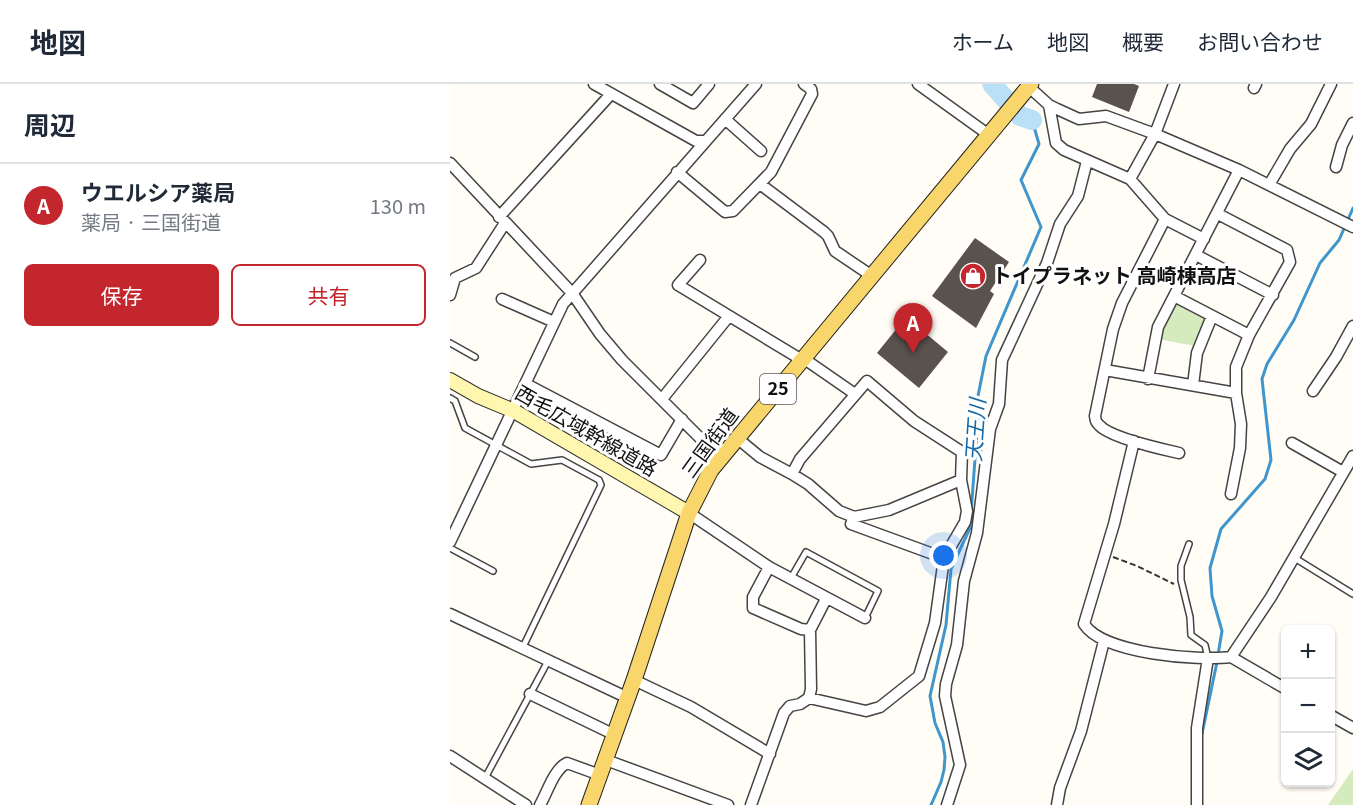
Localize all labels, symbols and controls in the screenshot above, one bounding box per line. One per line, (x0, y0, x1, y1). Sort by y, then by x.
text: 地図 (30, 21, 86, 61)
text: ホーム (952, 26, 1014, 56)
text: 地図 (1047, 26, 1089, 56)
text: 概要 (1122, 26, 1164, 56)
text: お問い合わせ (1197, 26, 1323, 56)
text: 周辺 (24, 105, 76, 142)
text: ウエルシア薬局 (81, 175, 235, 207)
text: A (37, 191, 50, 220)
text: 130 m (370, 191, 426, 220)
text: 薬局 · 三国街道 (81, 207, 221, 236)
place label: トイプラネット 高崎棟高店 (992, 260, 1237, 289)
shop icon: トイプラネット 高崎棟高店 (958, 261, 988, 291)
button: 保存 (24, 264, 219, 326)
button: 共有 (231, 264, 426, 326)
pin: A (894, 304, 932, 353)
road number: 25 (760, 374, 796, 404)
street label: 西毛広域幹線道路 (510, 377, 663, 482)
water label: 天王川 (957, 395, 991, 462)
street label: 三国街道 (674, 401, 744, 483)
your location (929, 541, 958, 570)
map controls (1281, 625, 1335, 787)
button: + (1281, 625, 1335, 679)
button: − (1281, 679, 1335, 733)
button: layers (1281, 733, 1335, 787)

